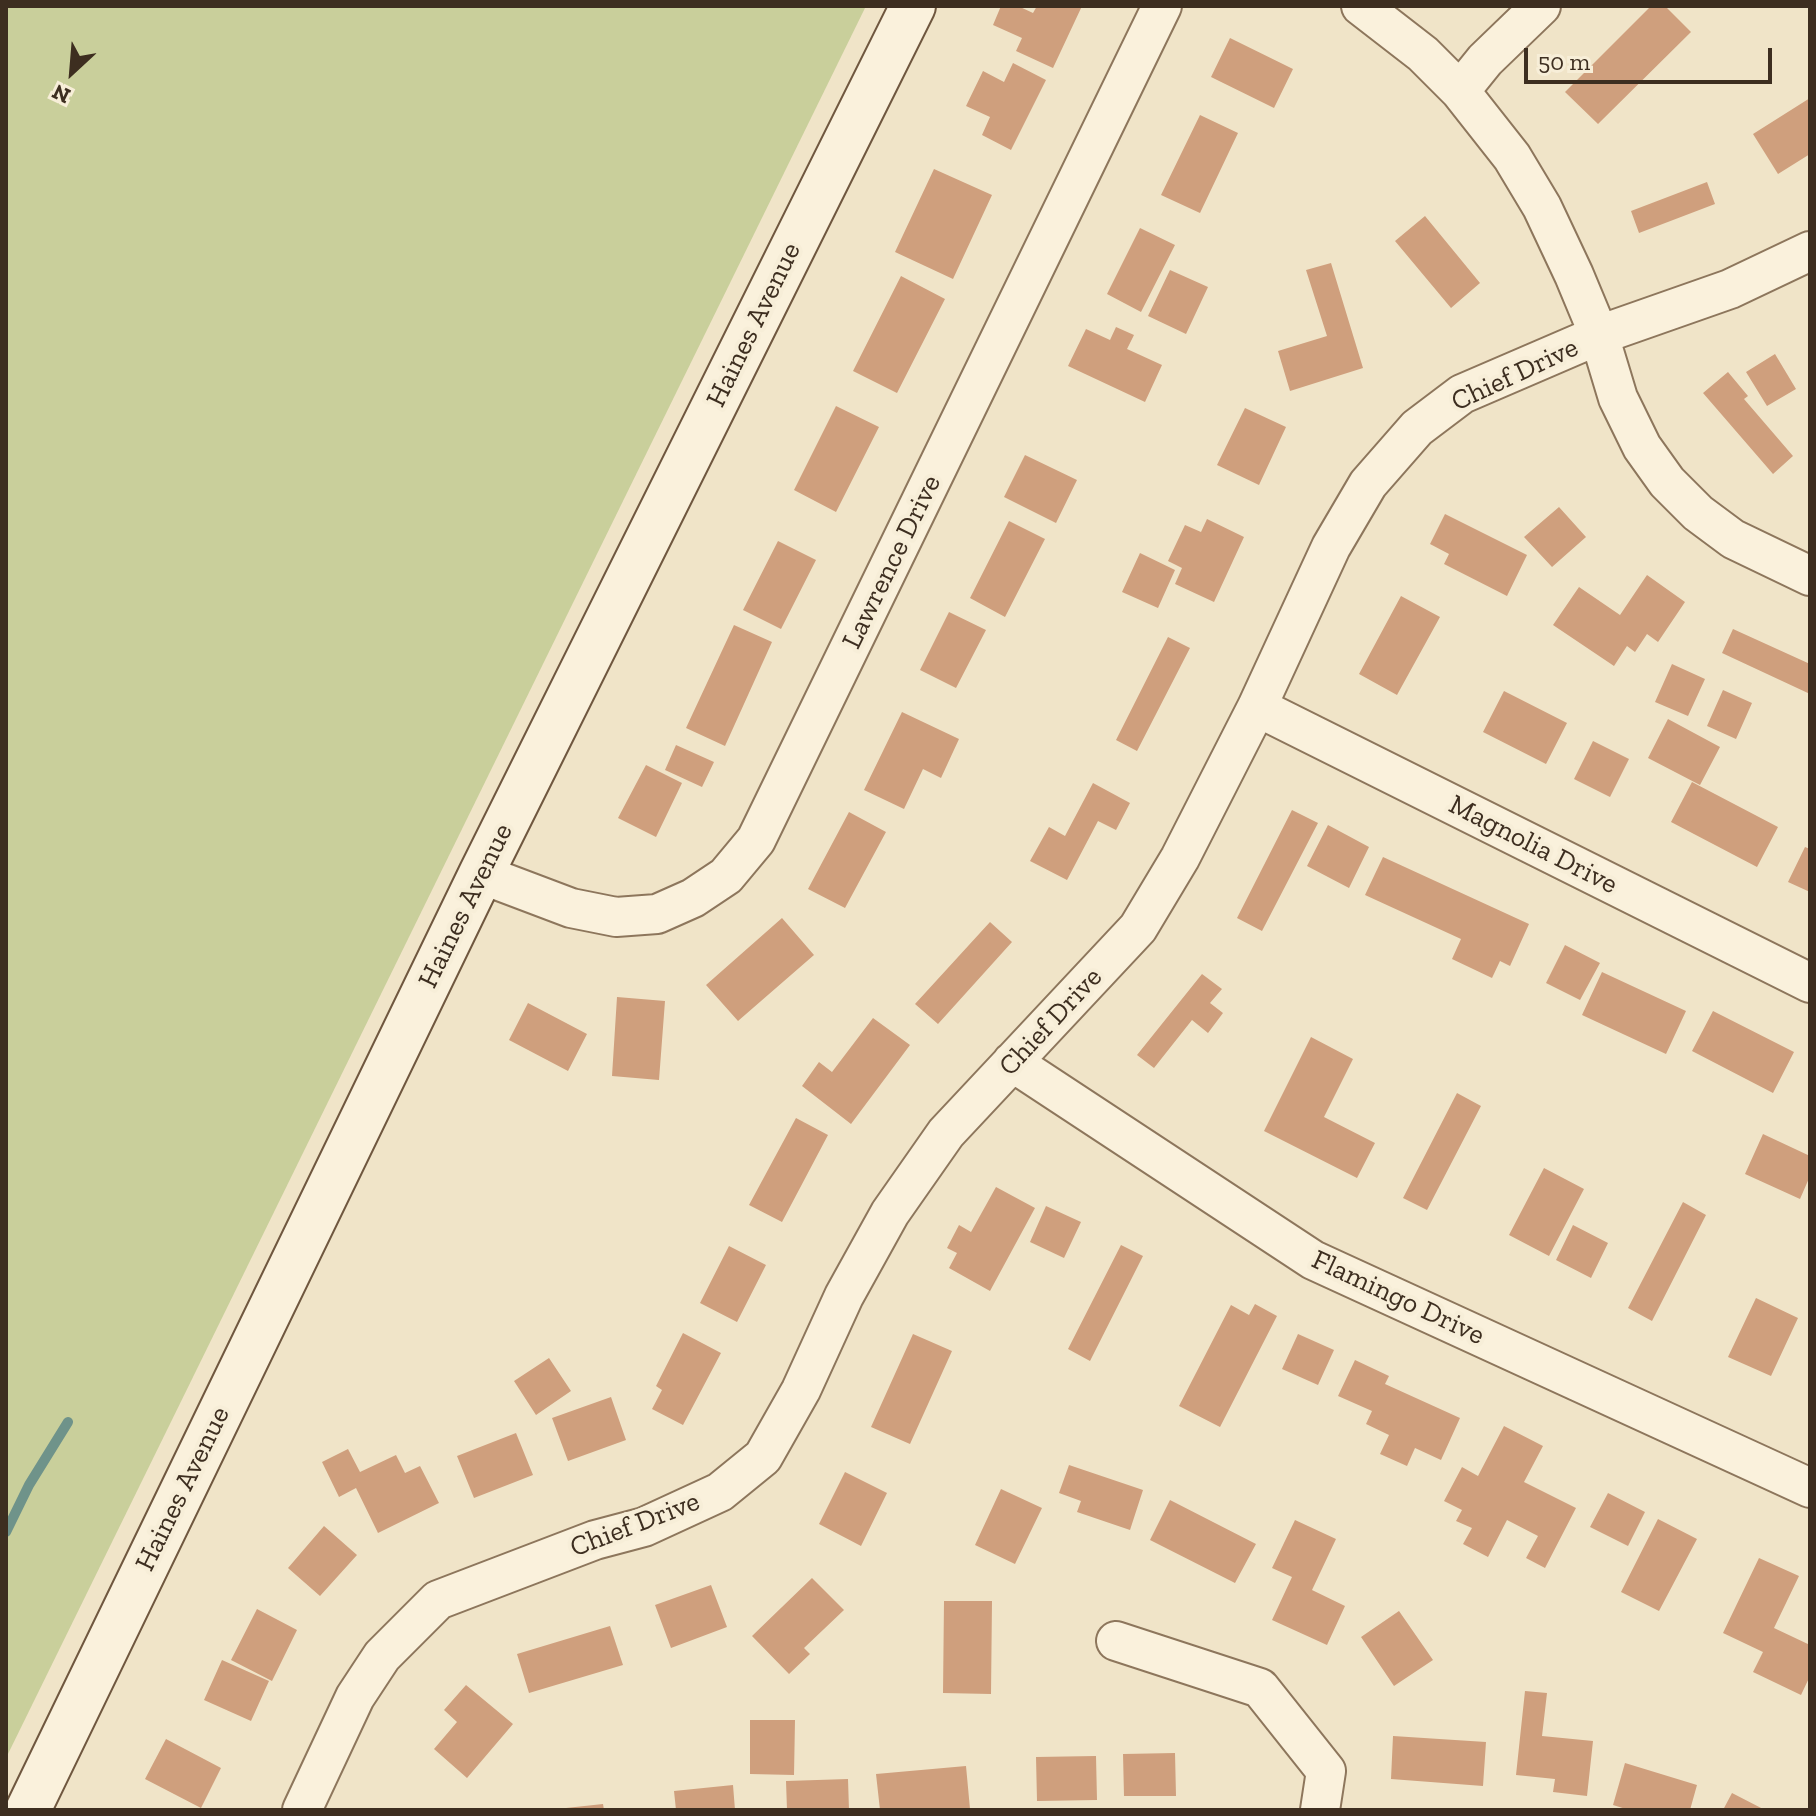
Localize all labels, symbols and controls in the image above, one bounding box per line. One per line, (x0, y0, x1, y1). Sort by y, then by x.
north arrow (32, 32, 112, 112)
scale bar (1528, 32, 1776, 82)
text: 50 m (1538, 47, 1590, 76)
text: N (48, 78, 75, 110)
street label: Haines Avenue (700, 237, 808, 413)
street label: Chief Drive (1446, 331, 1584, 419)
street label: Lawrence Drive (835, 470, 949, 654)
street label: Magnolia Drive (1443, 788, 1623, 902)
street label: Haines Avenue (412, 818, 520, 994)
street label: Chief Drive (992, 961, 1110, 1083)
street label: Flamingo Drive (1306, 1243, 1490, 1353)
street label: Haines Avenue (129, 1401, 237, 1577)
street label: Chief Drive (566, 1485, 704, 1565)

